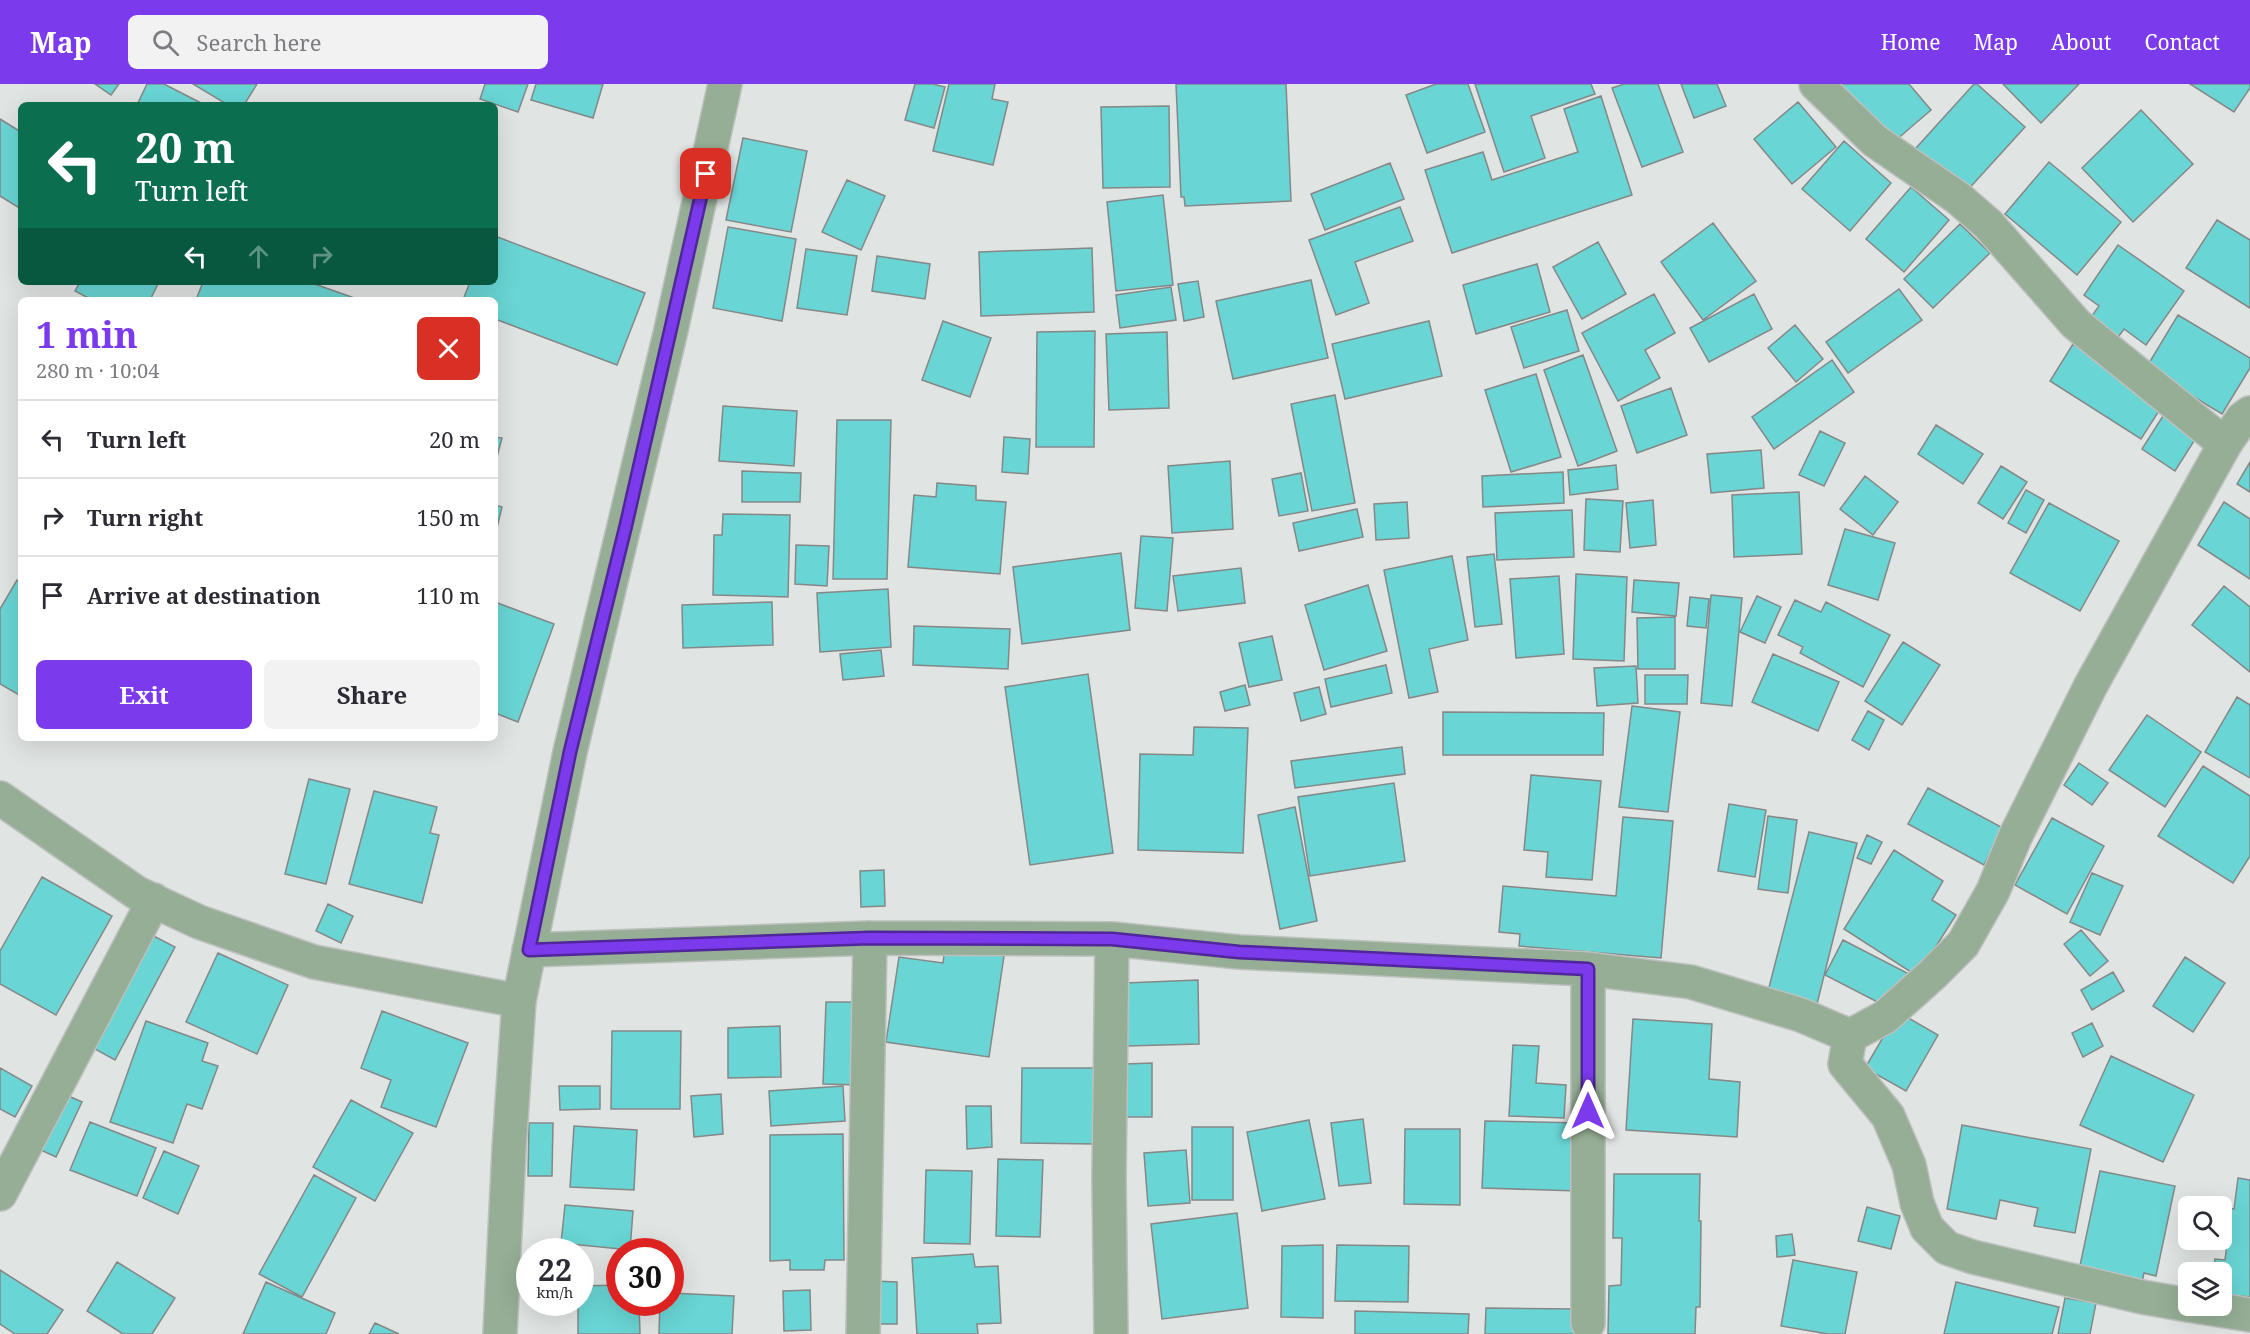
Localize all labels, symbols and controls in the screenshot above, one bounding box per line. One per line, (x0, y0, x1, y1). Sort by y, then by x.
search box (128, 15, 548, 69)
text: Map (30, 23, 92, 61)
icon: search (149, 26, 182, 59)
text: Search here (197, 27, 321, 57)
text: Home (1881, 28, 1941, 56)
text: Map (1974, 28, 2018, 56)
text: About (2051, 28, 2112, 56)
text: Contact (2145, 28, 2220, 56)
text: 20 m (135, 118, 235, 175)
icon: left (36, 126, 114, 204)
pin (680, 148, 731, 199)
icon: arrive (689, 157, 722, 190)
text: Turn left (135, 172, 248, 209)
icon: left (179, 240, 212, 273)
icon: ahead (242, 240, 275, 273)
icon: right (305, 240, 338, 273)
text: 1 min (36, 310, 138, 359)
button: close (417, 317, 480, 380)
text: 280 m · 10:04 (36, 357, 159, 384)
icon: left (36, 423, 69, 456)
text: Turn left (87, 424, 186, 454)
text: 20 m (429, 424, 480, 454)
icon: right (36, 501, 69, 534)
text: Turn right (87, 502, 203, 532)
text: 150 m (417, 502, 480, 532)
icon: arrive (36, 579, 69, 612)
text: Arrive at destination (87, 580, 321, 610)
text: 110 m (417, 580, 480, 610)
button: Exit (36, 660, 252, 729)
button: Share (264, 660, 480, 729)
position arrow (1556, 1079, 1620, 1143)
map controls (2178, 1196, 2232, 1316)
button: search (2178, 1196, 2232, 1250)
speed limit sign: 30 (606, 1238, 684, 1316)
text: 22 (538, 1249, 572, 1290)
button: layers (2178, 1262, 2232, 1316)
text: km/h (537, 1282, 573, 1302)

